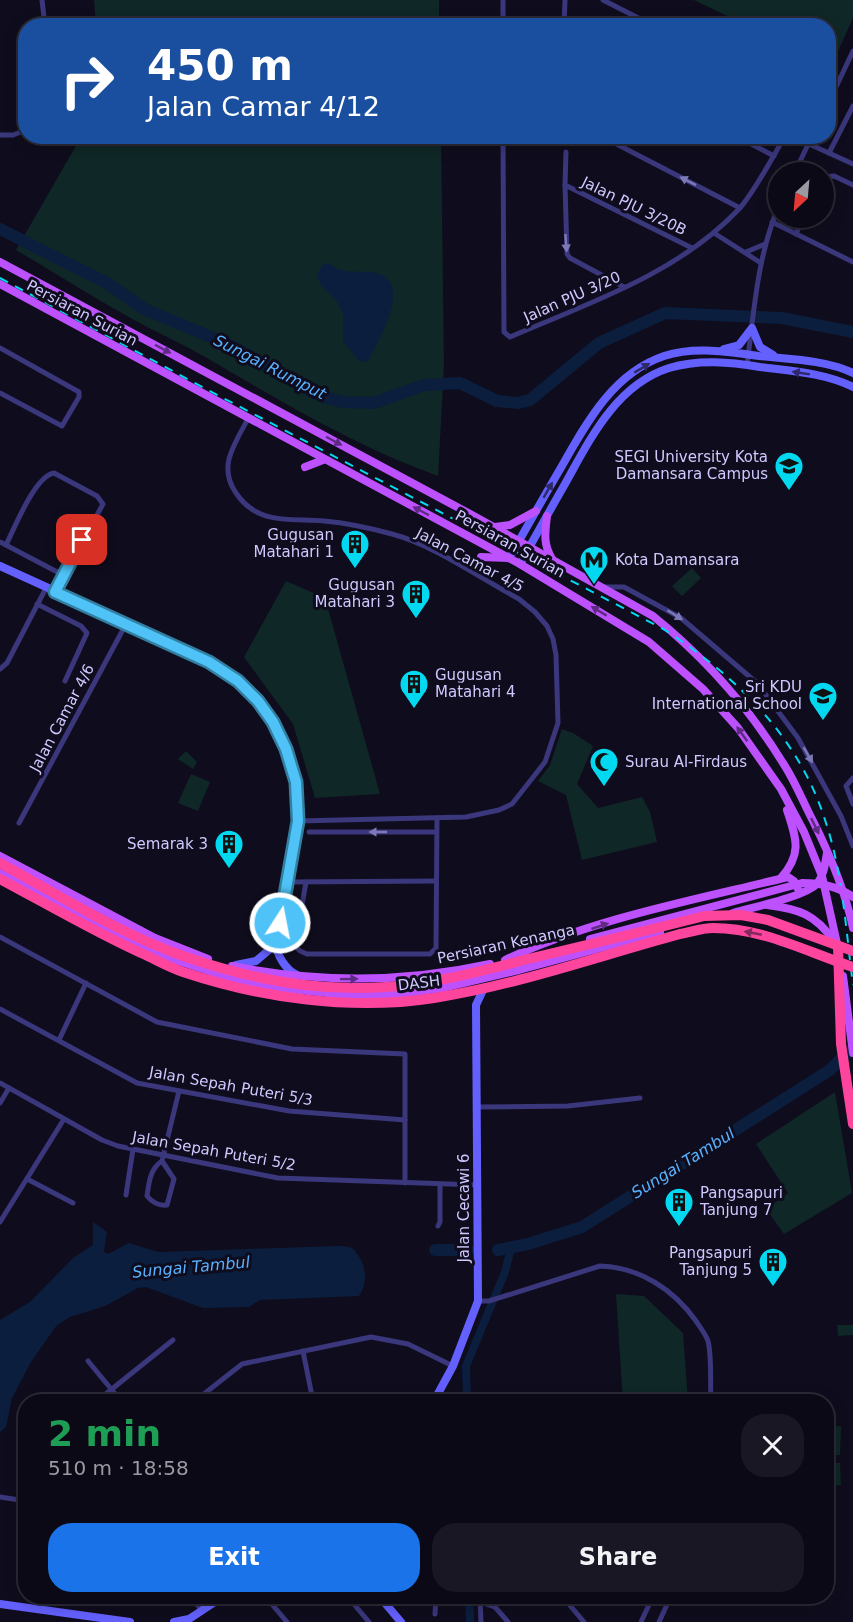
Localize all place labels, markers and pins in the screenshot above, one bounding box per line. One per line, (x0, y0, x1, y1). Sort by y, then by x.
place label: SEGI University Kota Damansara Campus (614, 448, 768, 483)
school or university icon: SEGI University Kota Damansara Campus (773, 450, 805, 492)
pin (56, 514, 107, 565)
place label: Gugusan Matahari 1 (253, 526, 334, 561)
building icon: Gugusan Matahari 1 (339, 528, 371, 570)
metro station icon: Kota Damansara (578, 544, 610, 586)
place label: Kota Damansara (615, 551, 740, 569)
place label: Gugusan Matahari 3 (314, 576, 395, 611)
building icon: Gugusan Matahari 3 (400, 578, 432, 620)
place label: Gugusan Matahari 4 (435, 666, 516, 701)
building icon: Gugusan Matahari 4 (398, 668, 430, 710)
place label: Sri KDU International School (652, 678, 802, 713)
school or university icon: Sri KDU International School (807, 680, 839, 722)
mosque icon: Surau Al-Firdaus (588, 746, 620, 788)
place label: Surau Al-Firdaus (625, 753, 747, 771)
building icon: Semarak 3 (213, 828, 245, 870)
place label: Semarak 3 (127, 835, 208, 853)
place label: Pangsapuri Tanjung 7 (699, 1184, 783, 1219)
building icon: Pangsapuri Tanjung 7 (663, 1186, 695, 1228)
place label: Pangsapuri Tanjung 5 (669, 1244, 752, 1279)
building icon: Pangsapuri Tanjung 5 (757, 1246, 789, 1288)

